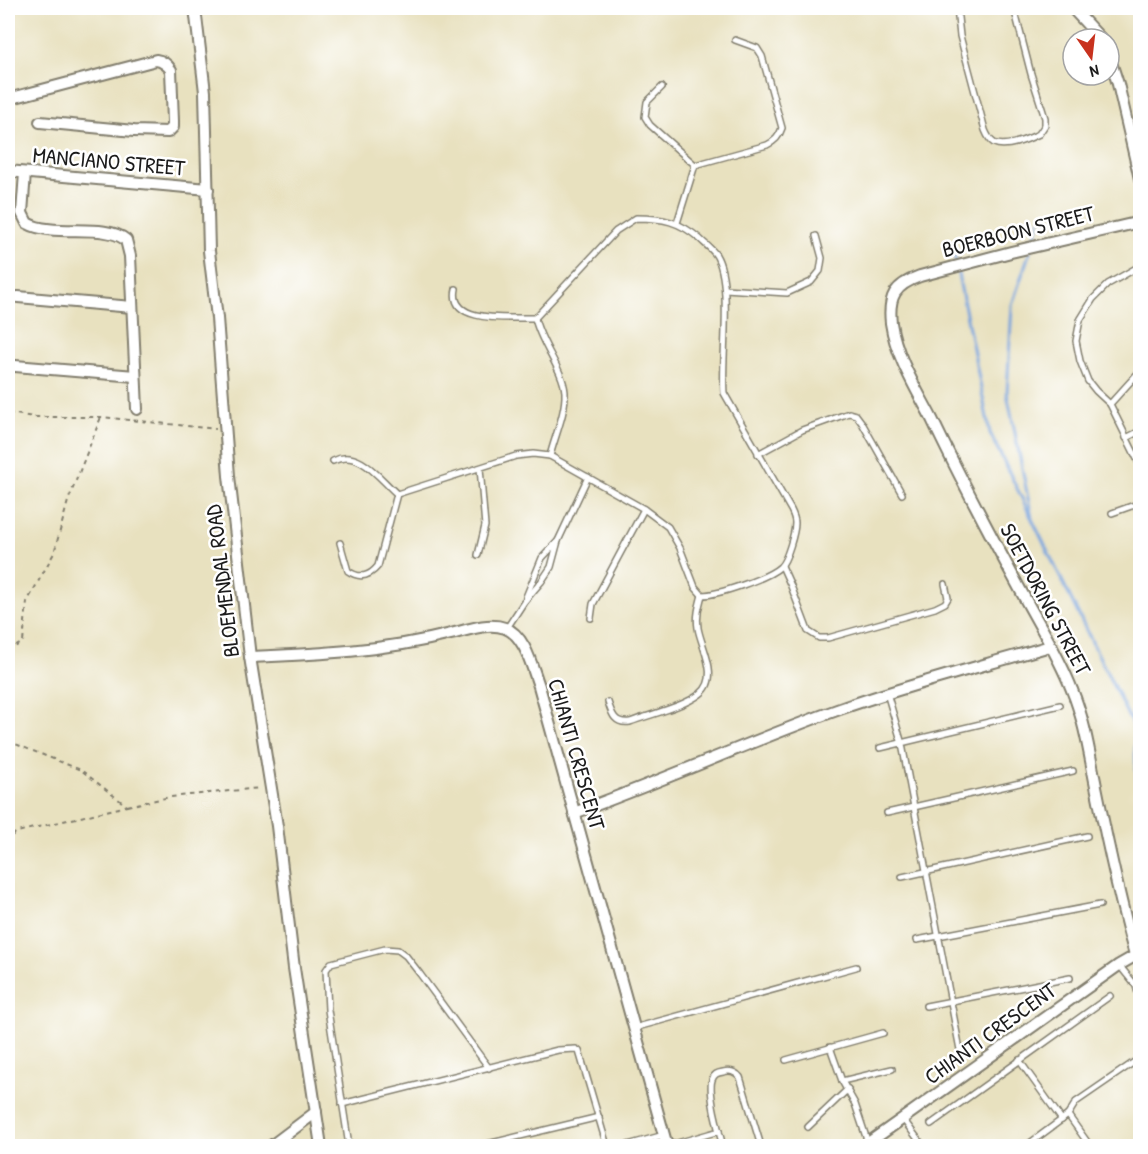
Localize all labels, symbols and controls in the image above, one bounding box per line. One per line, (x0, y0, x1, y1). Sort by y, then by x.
north arrow (1061, 27, 1121, 87)
text: N (1087, 60, 1101, 83)
street label: MANCIANO STREET (32, 139, 187, 183)
street label: BOERBOON STREET (939, 197, 1098, 264)
street label: BLOEMENDAL ROAD (198, 502, 246, 659)
street label: SOETDORING STREET (993, 518, 1099, 681)
street label: CHIANTI CRESCENT (541, 675, 613, 834)
street label: CHIANTI CRESCENT (918, 975, 1063, 1091)

